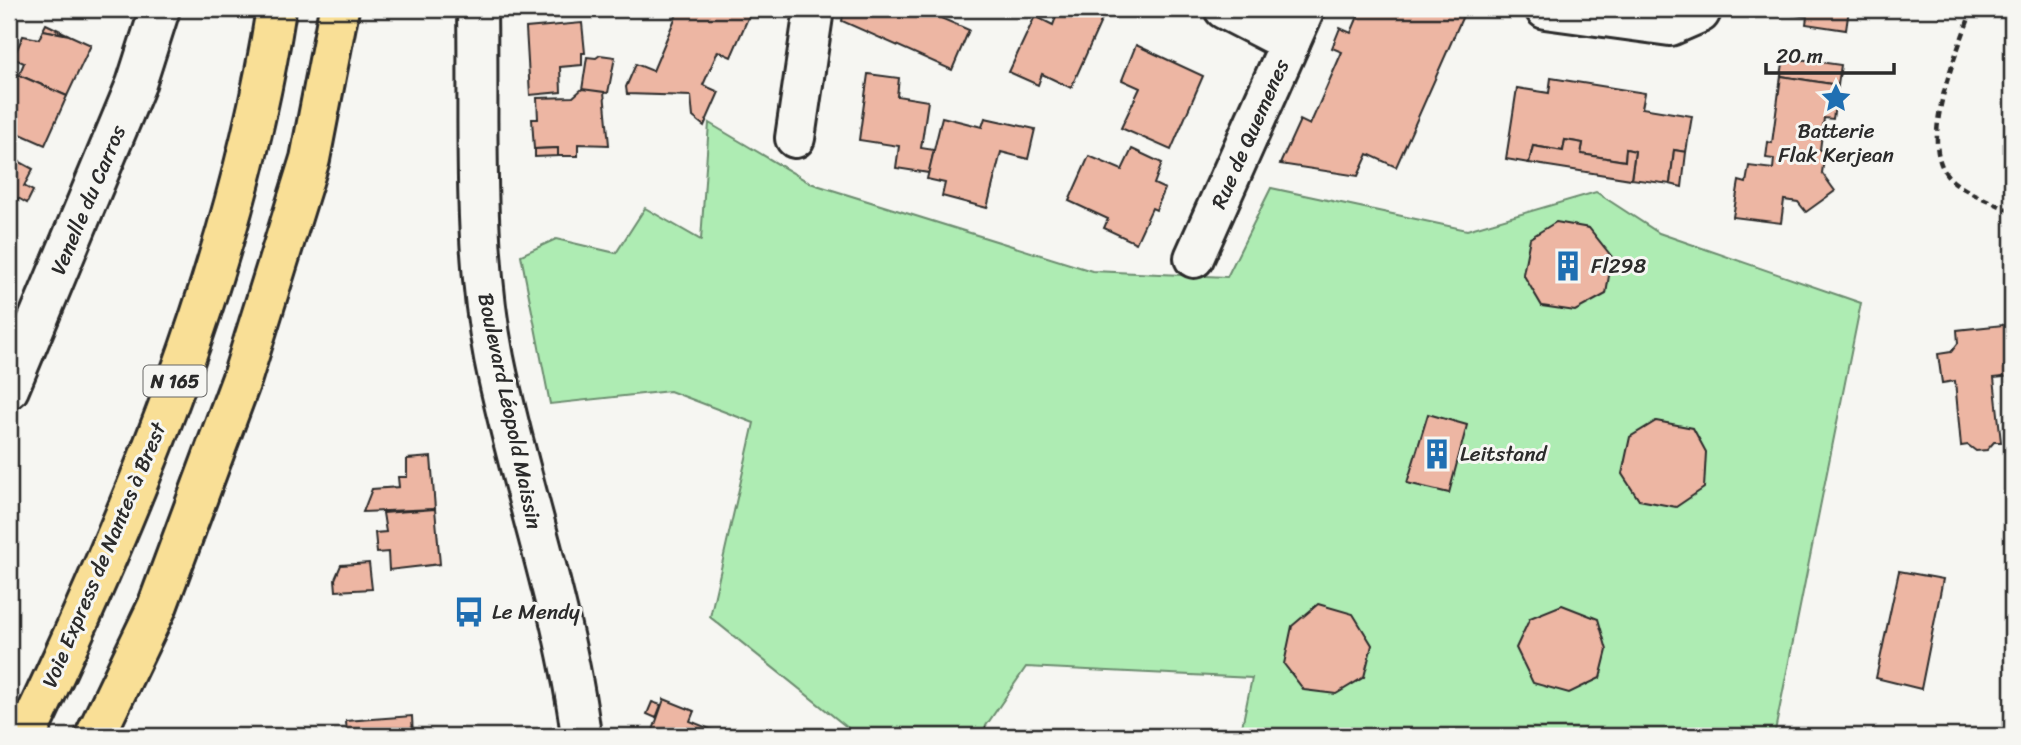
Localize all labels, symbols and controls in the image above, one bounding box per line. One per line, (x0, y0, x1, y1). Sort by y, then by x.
scale bar (1766, 32, 1893, 76)
text: 20 m (1776, 37, 1823, 75)
street label: Rue de Quemenes (1200, 53, 1300, 215)
place icon: Batterie Flak Kerjean (1819, 81, 1853, 115)
place label: Batterie Flak Kerjean (1778, 112, 1894, 174)
street label: Venelle du Carros (39, 119, 137, 281)
place label: Fl298 (1591, 247, 1646, 285)
building icon: Fl298 (1551, 249, 1585, 283)
street label: Boulevard Léopold Maissin (466, 289, 554, 533)
road number: N 165 (144, 366, 206, 396)
street label: Voie Express de Nantes à Brest (31, 415, 178, 694)
place label: Leitstand (1460, 435, 1548, 473)
building icon: Leitstand (1420, 437, 1454, 471)
place label: Le Mendy (492, 593, 580, 631)
bus stop icon: Le Mendy (452, 595, 486, 629)

